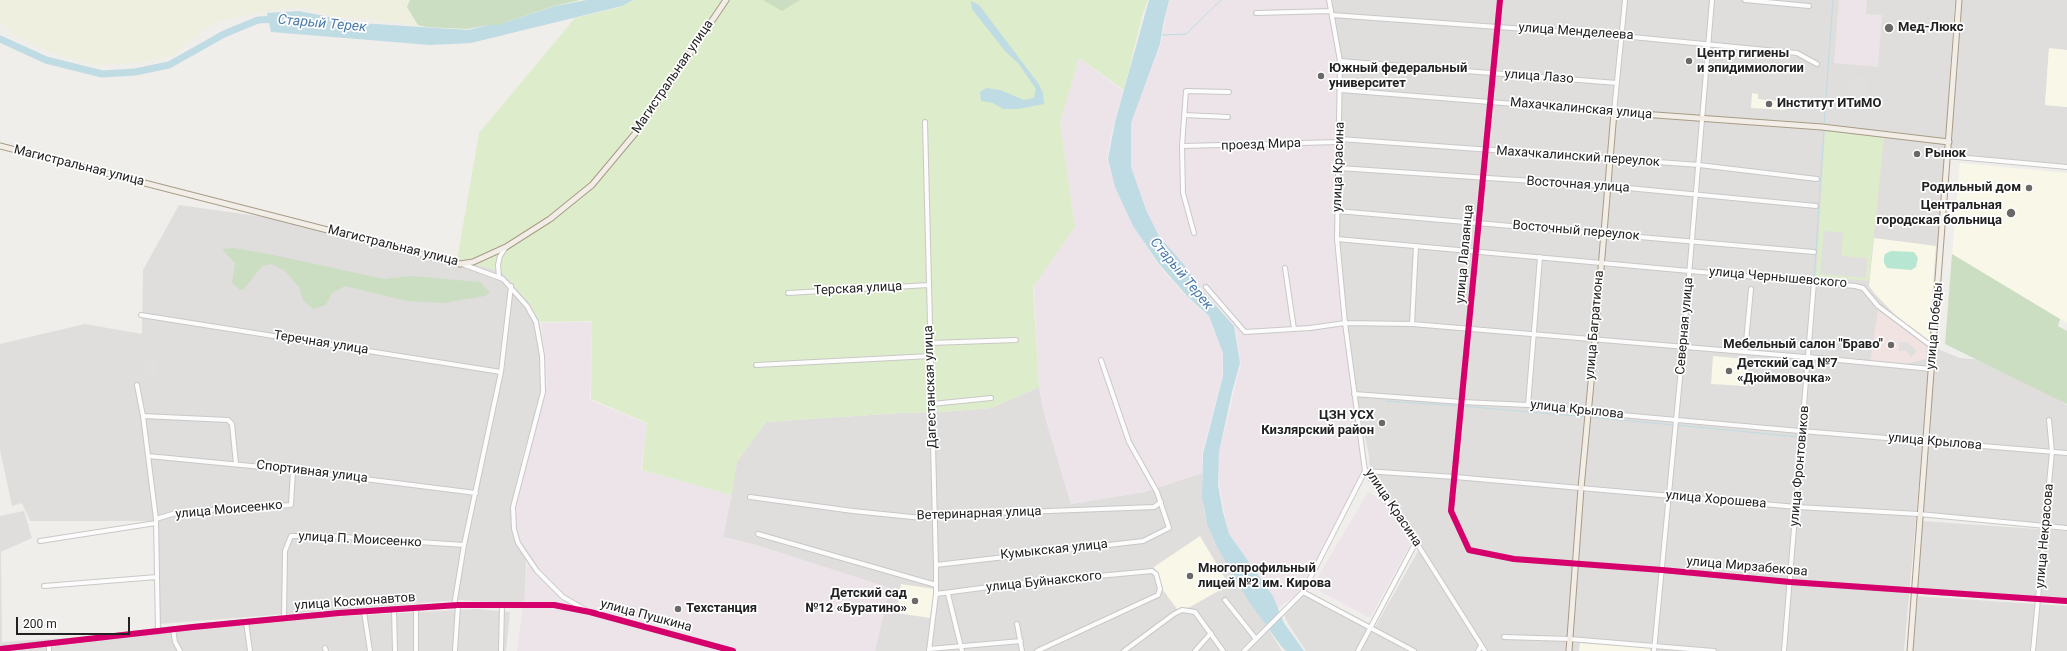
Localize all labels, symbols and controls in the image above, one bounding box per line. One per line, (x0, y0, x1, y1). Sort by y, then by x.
water label: Старый Терек (277, 12, 367, 36)
street label: Магистральная улица (629, 17, 717, 137)
street label: улица Менделеева (1518, 20, 1634, 44)
place label: Мед-Люкс (1898, 20, 1963, 36)
marker: Мед-Люкс (1883, 22, 1895, 34)
place label: Центр гигиены и эпидимиологии (1697, 46, 1804, 77)
marker: Центр гигиены и эпидимиологии (1684, 56, 1694, 66)
place label: Южный федеральный университет (1329, 61, 1467, 92)
street label: улица Лазо (1504, 67, 1574, 87)
marker: Южный федеральный университет (1316, 71, 1326, 81)
street label: Махачкалинская улица (1509, 95, 1653, 123)
place label: Институт ИТиМО (1777, 96, 1881, 112)
marker: Институт ИТиМО (1764, 99, 1774, 109)
street label: улица Красина (1330, 122, 1348, 212)
street label: проезд Мира (1221, 136, 1301, 154)
street label: Магистральная улица (12, 142, 146, 190)
street label: Махачкалинский переулок (1496, 143, 1660, 171)
place label: Рынок (1925, 146, 1966, 162)
marker: Рынок (1912, 149, 1922, 159)
street label: Восточная улица (1526, 174, 1630, 196)
place label: Родильный дом (1922, 180, 2021, 196)
marker: Родильный дом (2024, 183, 2034, 193)
place label: Центральная городская больница (1877, 198, 2002, 229)
street label: улица Лалаянца (1453, 204, 1477, 304)
marker: Центральная городская больница (2005, 207, 2017, 219)
street label: Восточный переулок (1512, 218, 1640, 244)
street label: Магистральная улица (326, 222, 460, 270)
water label: Старый Терек (1146, 235, 1216, 313)
street label: улица Чернышевского (1708, 264, 1848, 292)
street label: улица Багратиона (1582, 270, 1608, 380)
street label: Северная улица (1673, 277, 1697, 375)
street label: Терская улица (814, 279, 902, 299)
street label: улица Победы (1923, 282, 1947, 370)
street label: Дагестанская улица (921, 325, 941, 449)
street label: Теречная улица (272, 328, 370, 358)
place label: Мебельный салон "Браво" (1723, 337, 1883, 353)
marker: Мебельный салон "Браво" (1886, 340, 1896, 350)
place label: Детский сад №7 «Дюймовочка» (1737, 356, 1838, 387)
marker: Детский сад №7 «Дюймовочка» (1724, 366, 1734, 376)
street label: улица Крылова (1529, 397, 1625, 423)
street label: улица Фронтовиков (1787, 405, 1813, 527)
place label: ЦЗН УСХ Кизлярский район (1261, 408, 1374, 439)
marker: ЦЗН УСХ Кизлярский район (1377, 418, 1387, 428)
street label: улица Крылова (1888, 430, 1982, 454)
street label: Спортивная улица (255, 457, 369, 487)
street label: улица Красина (1361, 466, 1425, 550)
street label: улица Некрасова (2033, 483, 2057, 589)
street label: улица Хорошева (1665, 488, 1767, 512)
street label: улица Моисеенко (175, 498, 283, 522)
street label: Ветеринарная улица (916, 504, 1042, 524)
street label: улица П. Моисеенко (298, 529, 422, 551)
street label: Кумыкская улица (1000, 537, 1108, 563)
street label: улица Мирзабекова (1686, 554, 1808, 580)
place label: Многопрофильный лицей №2 им. Кирова (1198, 561, 1331, 592)
street label: улица Буйнакского (985, 568, 1103, 596)
marker: Многопрофильный лицей №2 им. Кирова (1185, 571, 1195, 581)
place label: Детский сад №12 «Буратино» (805, 586, 907, 617)
street label: улица Космонавтов (294, 590, 416, 614)
street label: улица Пушкина (599, 596, 693, 636)
marker: Детский сад №12 «Буратино» (910, 596, 920, 606)
place label: Техстанция (686, 601, 757, 617)
marker: Техстанция (673, 604, 683, 614)
scale bar (18, 609, 132, 635)
text: 200 m (23, 617, 57, 631)

